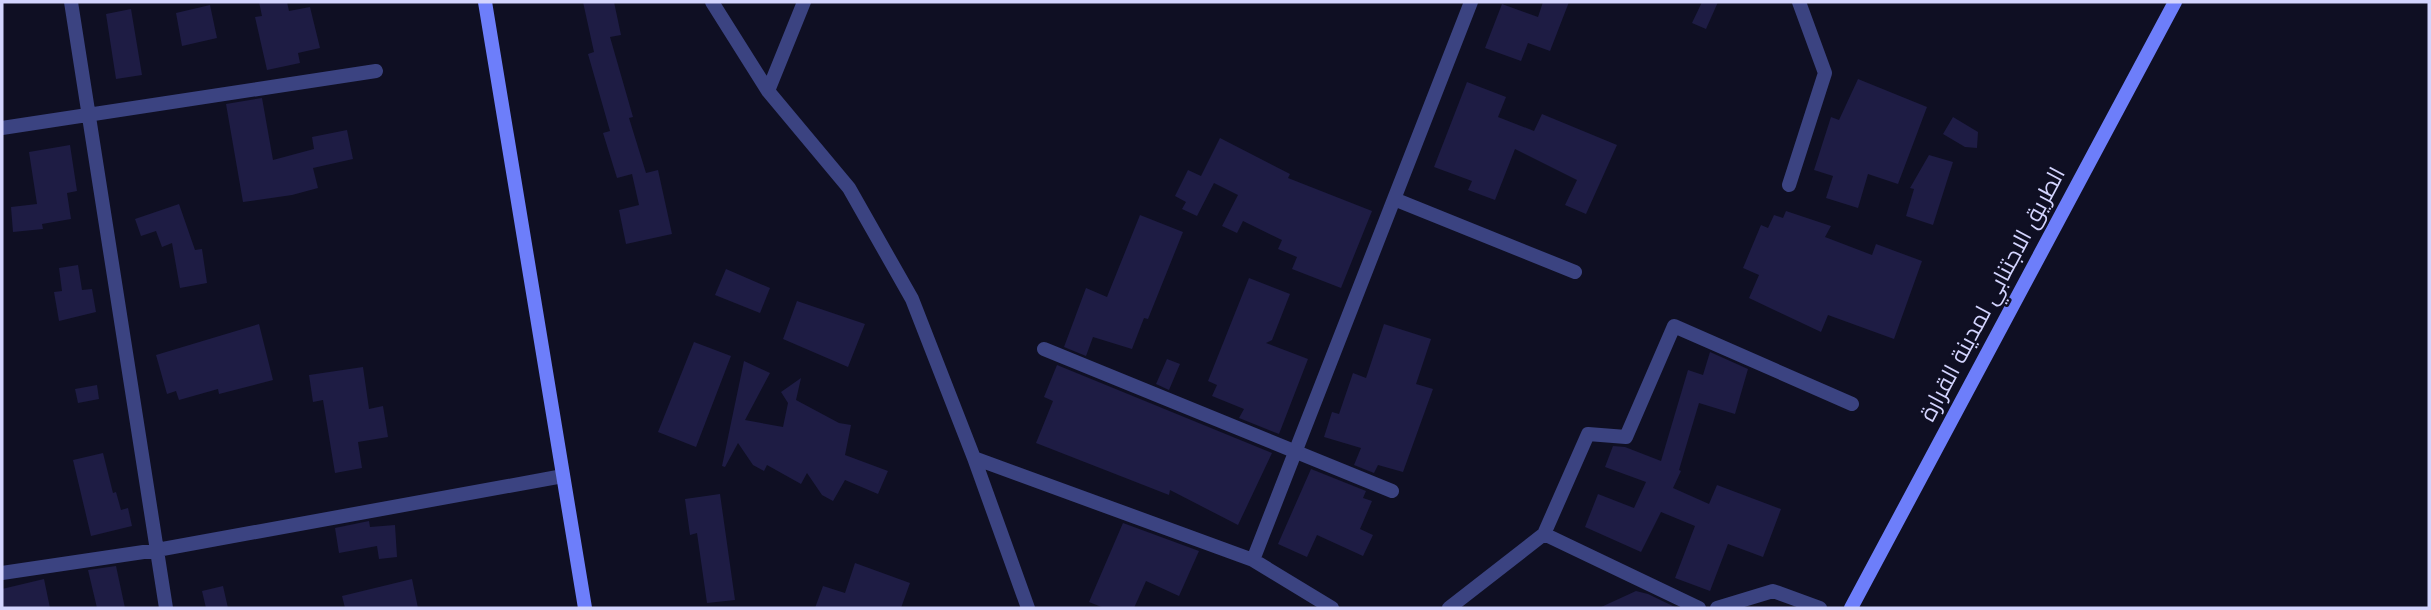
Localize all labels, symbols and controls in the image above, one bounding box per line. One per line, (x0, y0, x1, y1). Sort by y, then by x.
street label: الطريق الاجتنابي لمدينة القرارة (1910, 161, 2075, 428)

